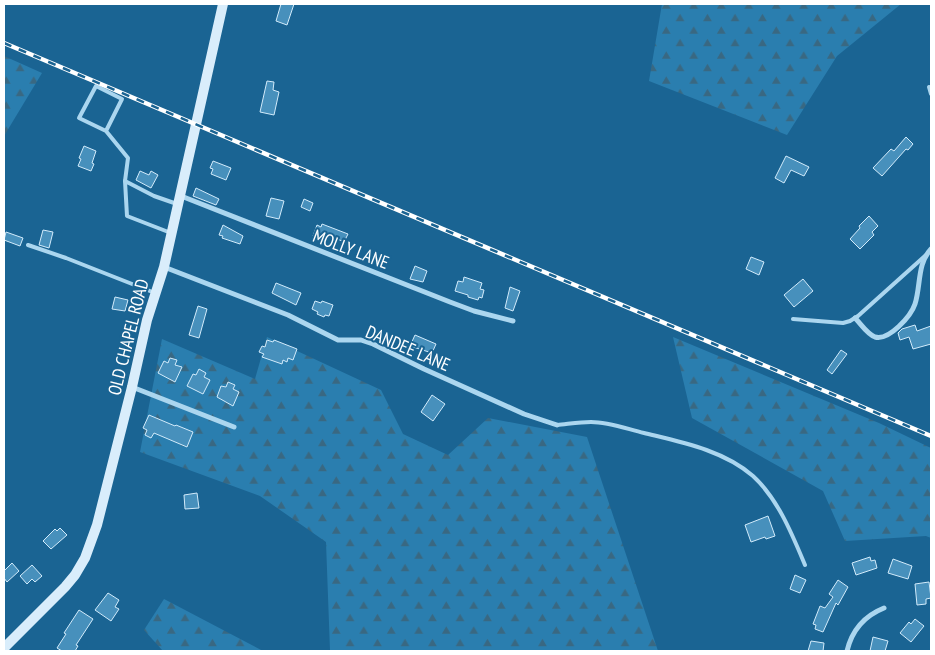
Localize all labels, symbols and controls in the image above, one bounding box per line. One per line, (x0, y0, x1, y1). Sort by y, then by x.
street label: MOLLY LANE (310, 224, 392, 274)
street label: OLD CHAPEL ROAD (102, 276, 154, 398)
street label: DANDEE LANE (362, 320, 454, 376)

